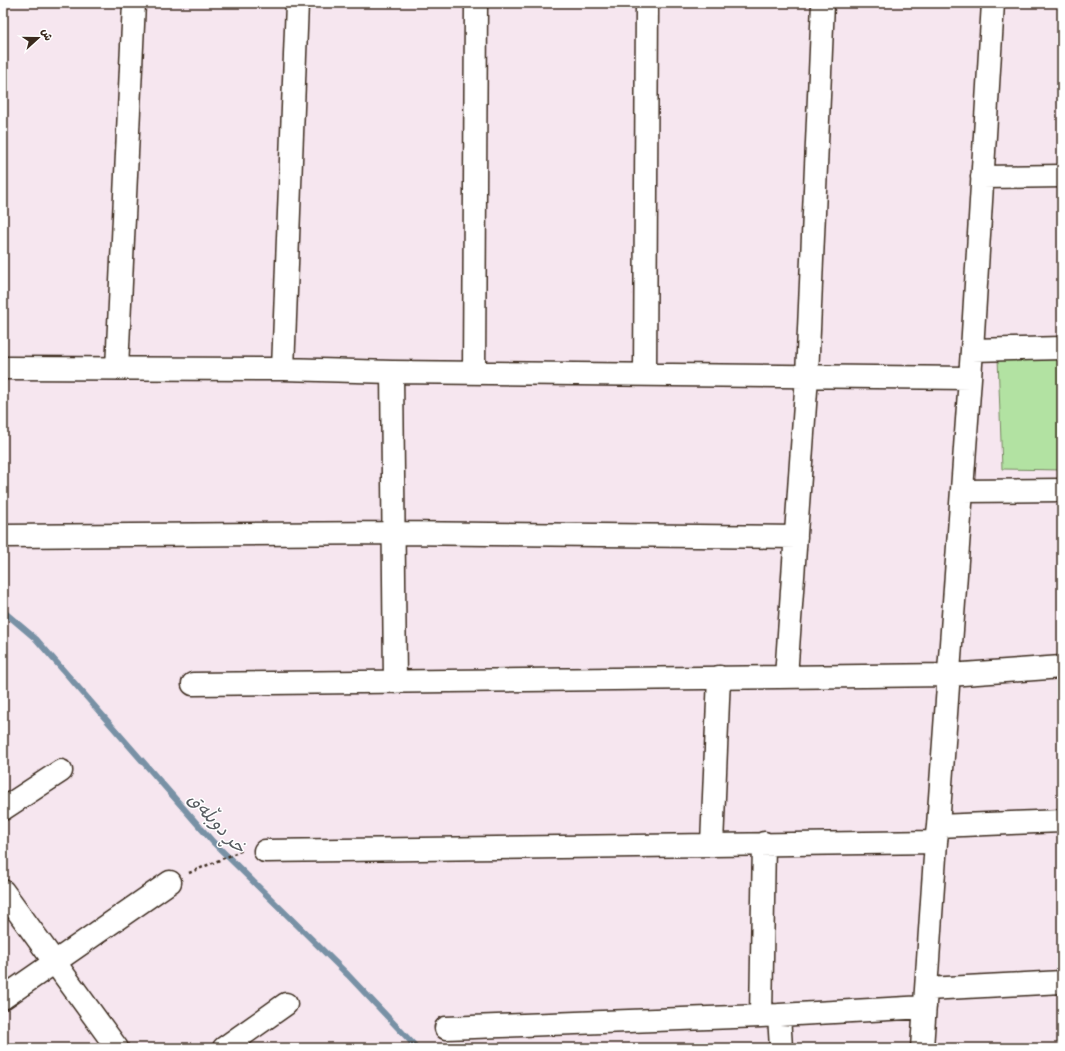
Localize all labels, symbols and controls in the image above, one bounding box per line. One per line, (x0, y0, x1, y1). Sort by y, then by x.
north arrow (18, 18, 58, 58)
text: ش (39, 26, 56, 43)
water label: خڕ دوبڵەق (180, 787, 253, 861)

